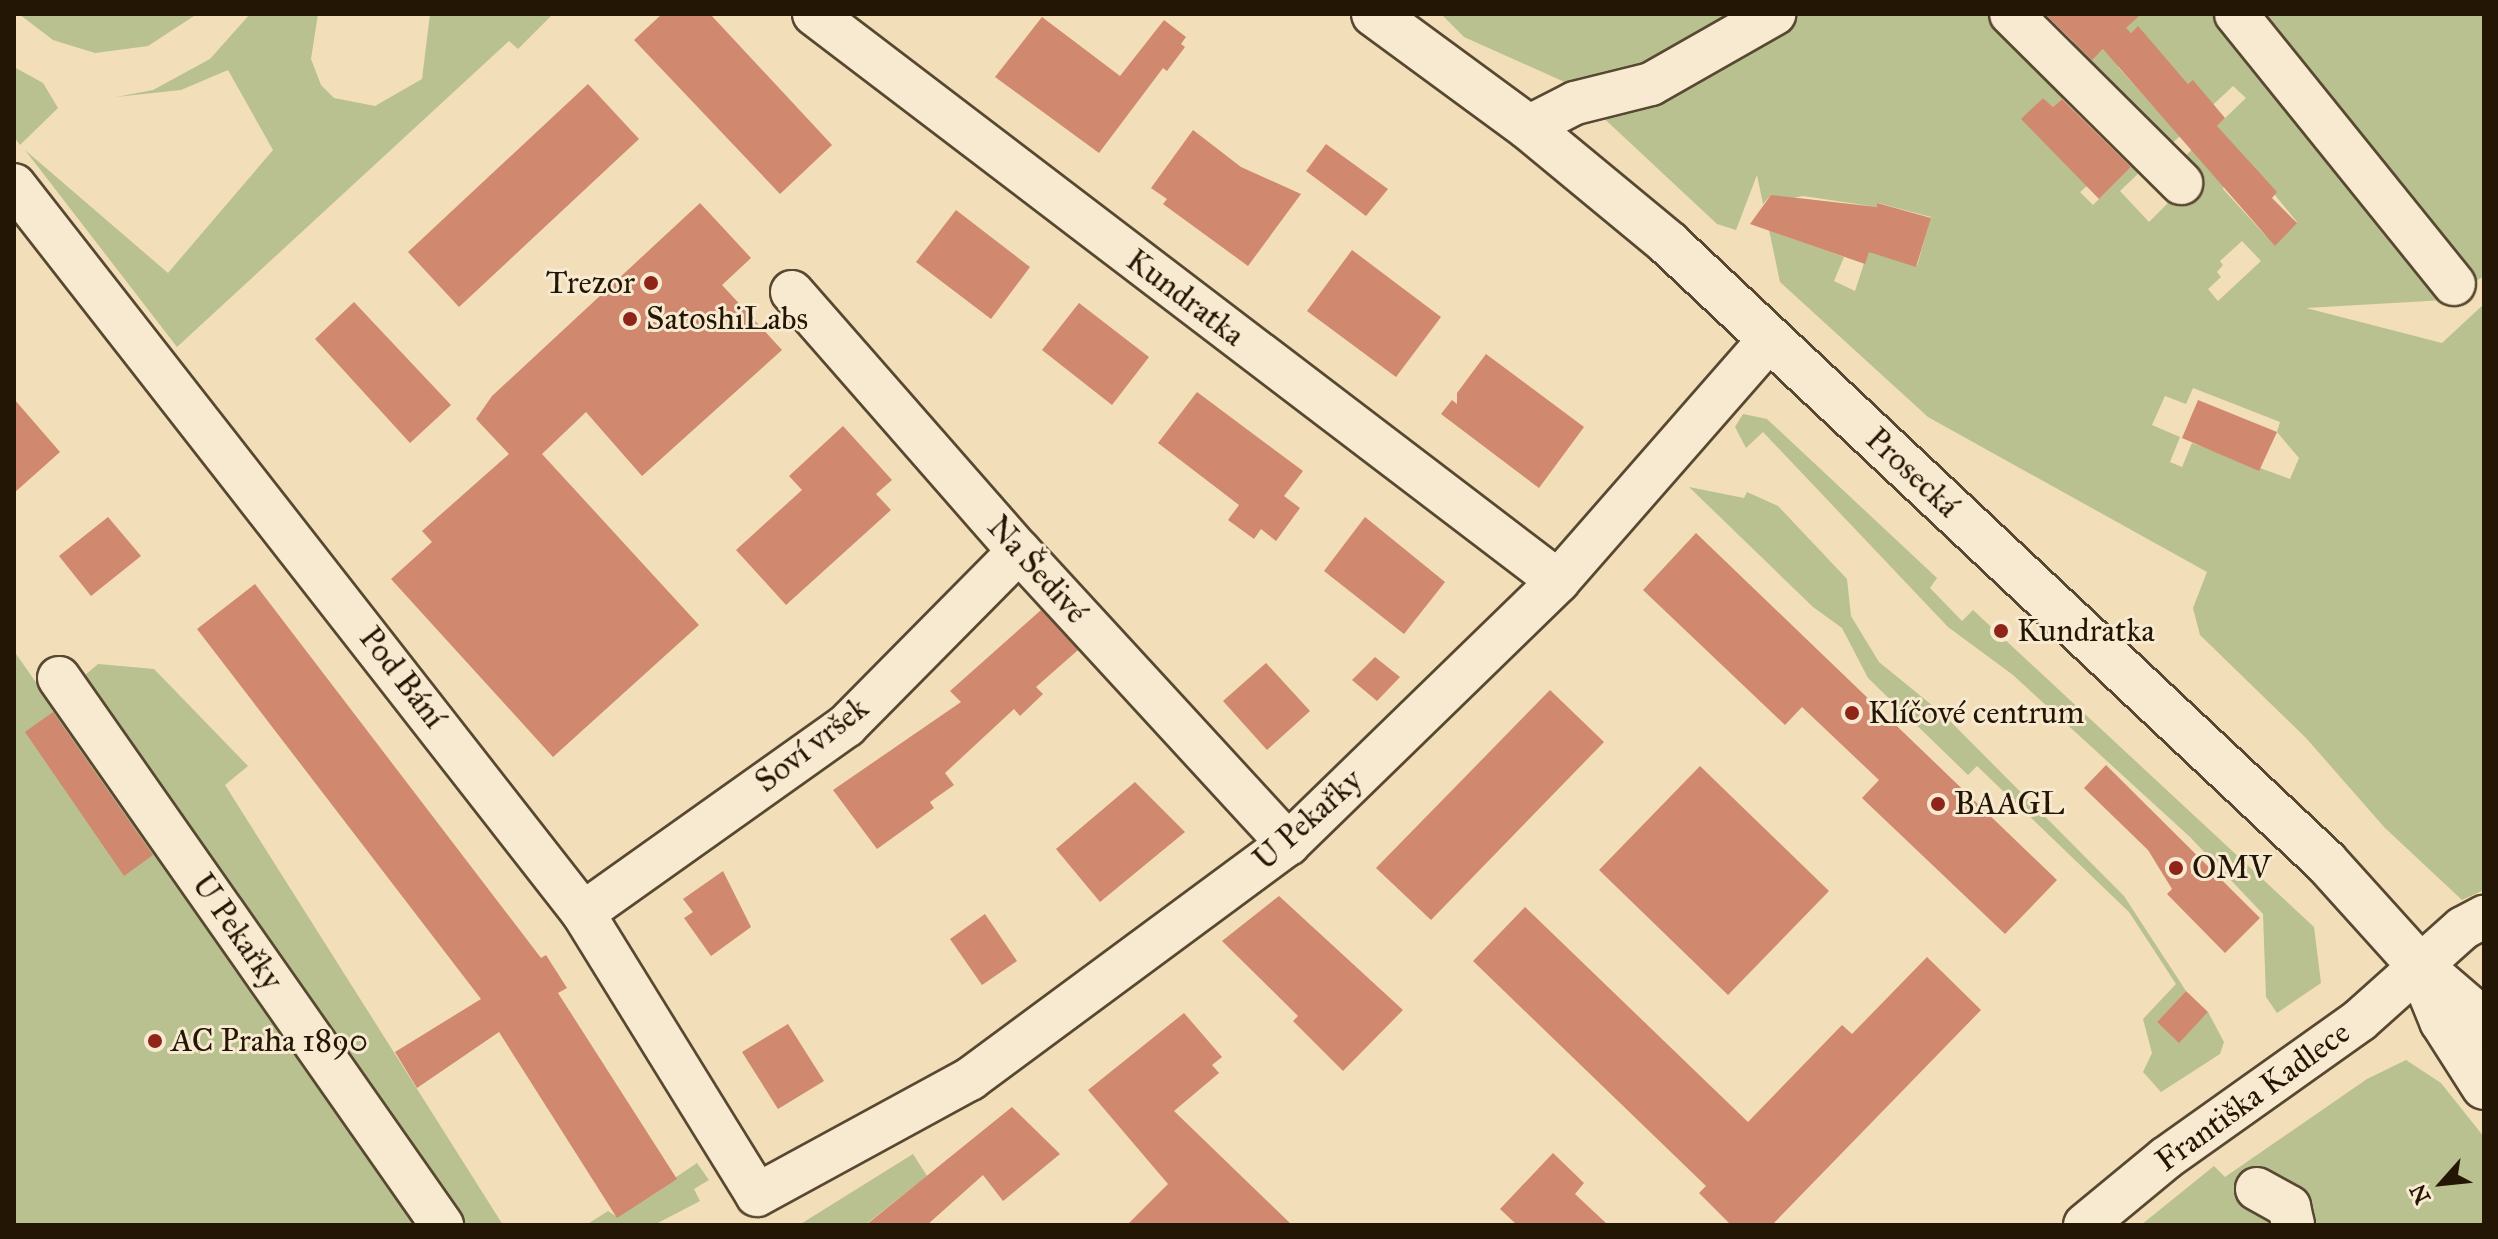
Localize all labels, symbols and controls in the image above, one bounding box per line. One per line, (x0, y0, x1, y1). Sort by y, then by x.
street label: Kundratka (1118, 241, 1252, 355)
place label: Trezor (546, 264, 635, 302)
marker: Trezor (642, 274, 660, 292)
place label: SatoshiLabs (646, 300, 808, 338)
marker: SatoshiLabs (621, 310, 639, 328)
street label: Prosecká (1858, 420, 1966, 526)
street label: Na Šedivé (979, 508, 1095, 632)
place label: Kundratka (2017, 612, 2155, 650)
street label: Pod Bání (351, 620, 453, 736)
marker: Kundratka (1992, 622, 2010, 640)
street label: Soví vršek (748, 689, 876, 801)
place label: Klíčové centrum (1868, 694, 2084, 732)
marker: Klíčové centrum (1843, 704, 1861, 722)
street label: U Pekařky (1246, 761, 1370, 879)
place label: BAAGL (1954, 785, 2064, 823)
marker: BAAGL (1929, 795, 1947, 813)
place label: OMV (2192, 849, 2271, 887)
marker: OMV (2167, 859, 2185, 877)
street label: U Pekařky (183, 867, 291, 997)
street label: Františka Kadlece (2148, 1014, 2358, 1180)
place label: AC Praha 1890 (171, 1022, 368, 1060)
marker: AC Praha 1890 (146, 1032, 164, 1050)
north arrow (2402, 1143, 2482, 1223)
text: N (2404, 1180, 2436, 1209)

